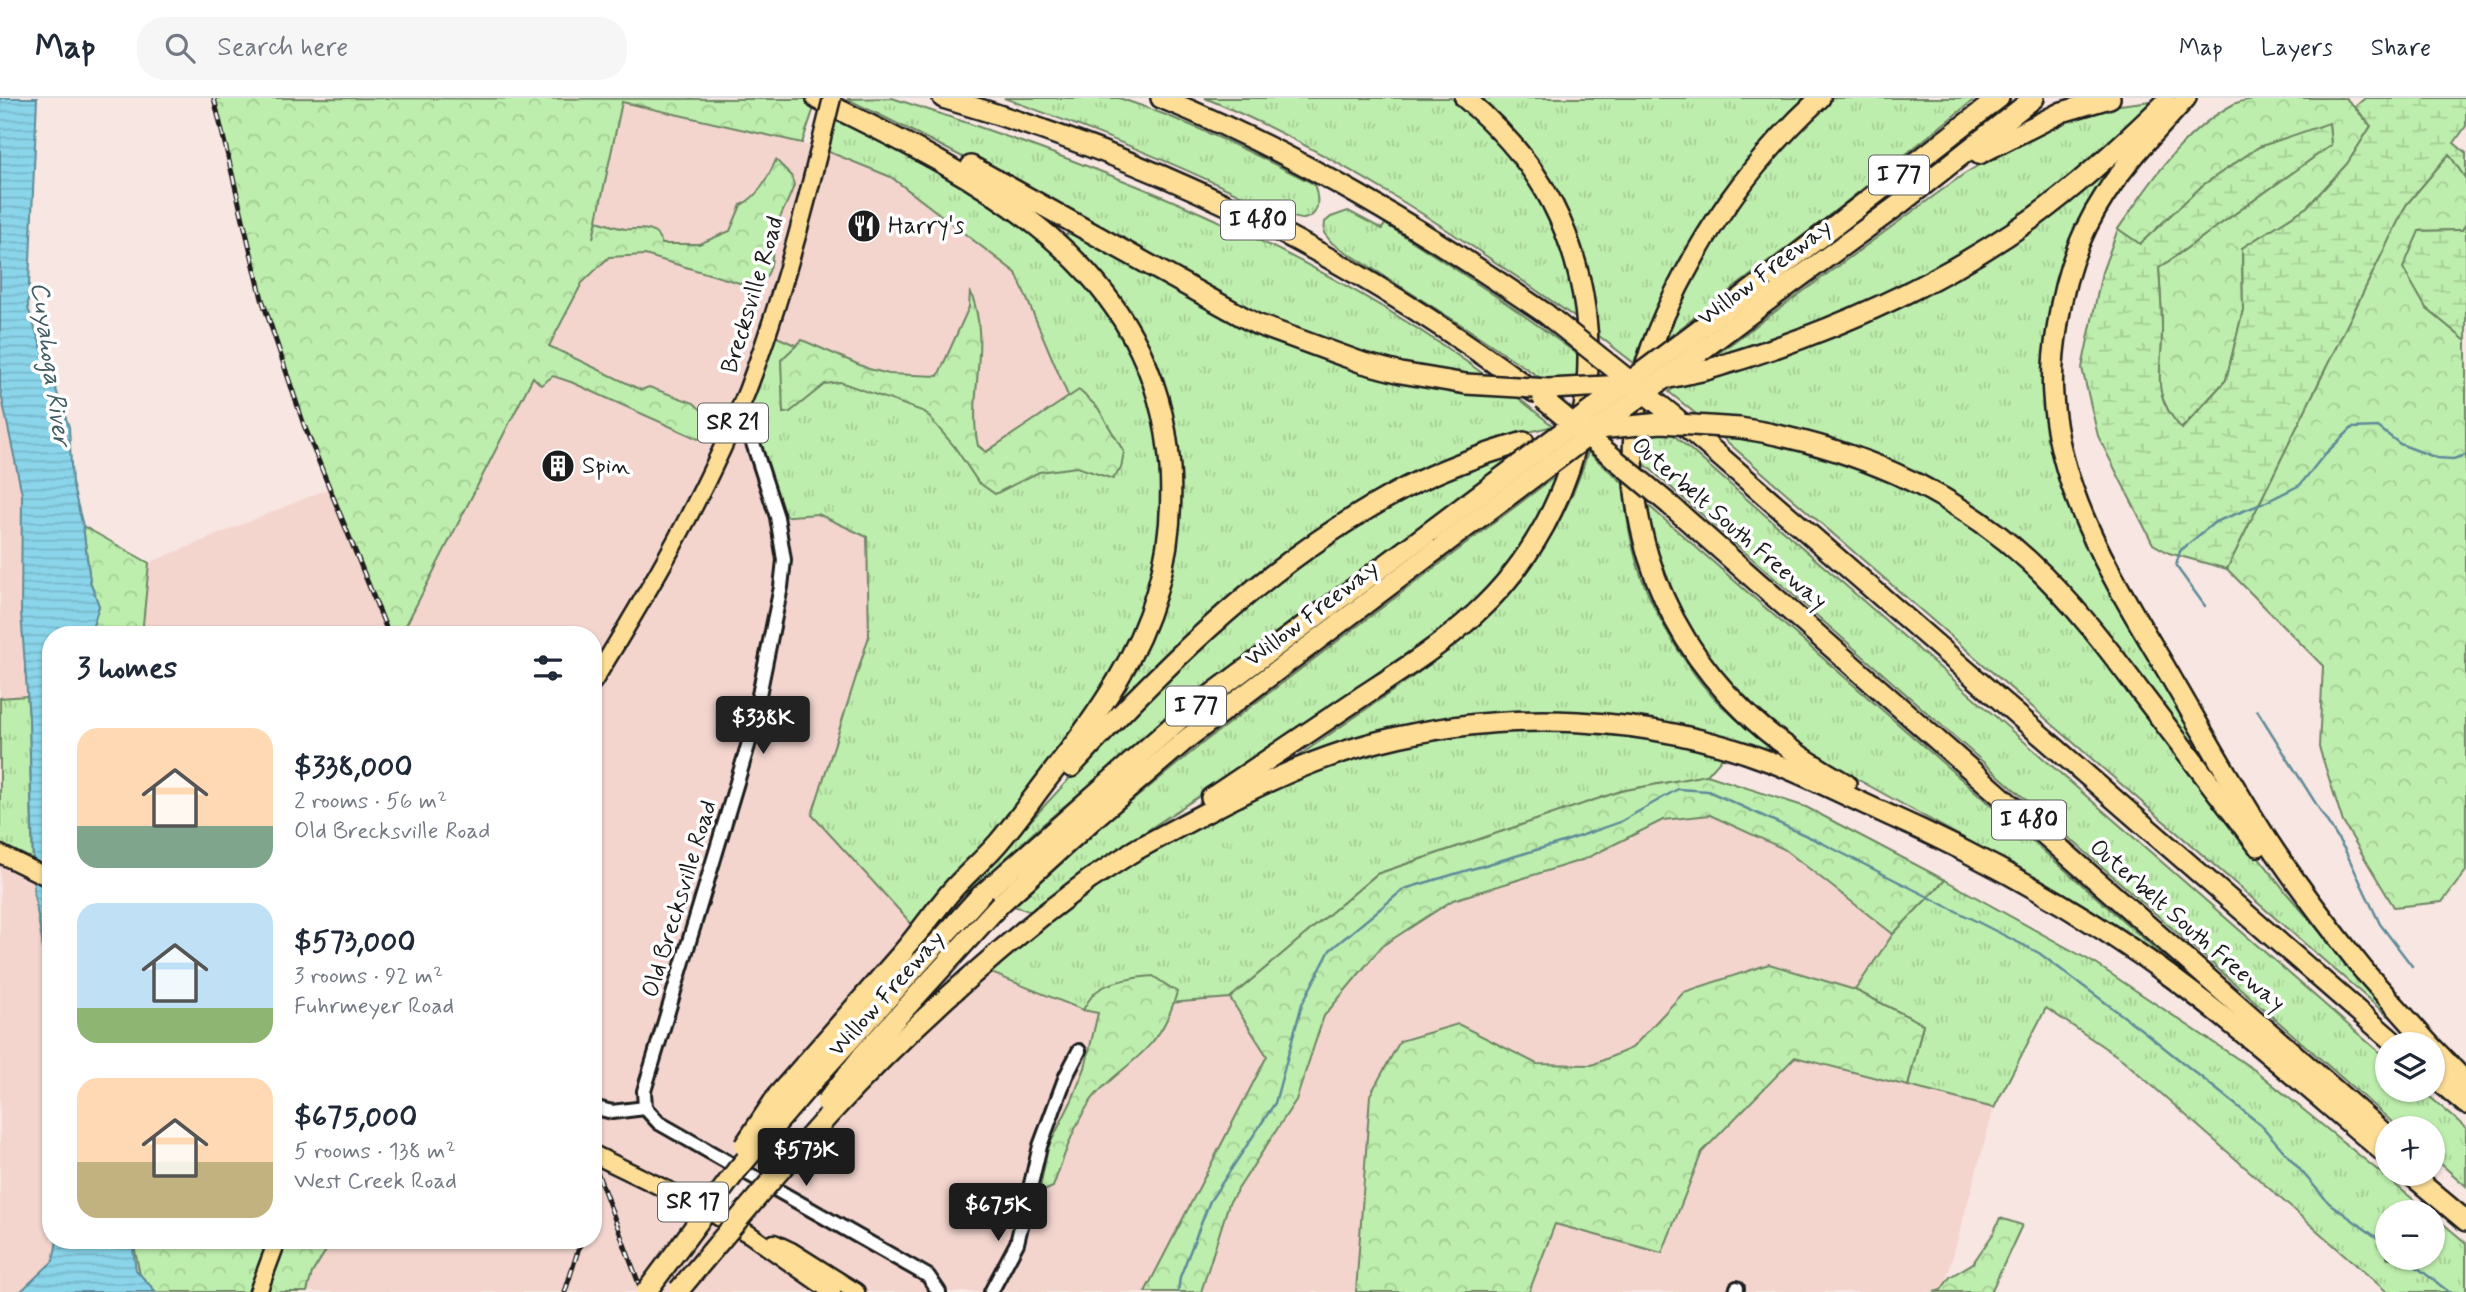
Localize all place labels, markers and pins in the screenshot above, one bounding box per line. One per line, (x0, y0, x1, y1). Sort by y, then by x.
restaurant icon: Harry's (845, 207, 883, 245)
place label: Harry's (888, 211, 965, 242)
building icon: Spin (539, 447, 577, 485)
place label: Spin (582, 451, 630, 482)
pin: $338K (714, 696, 812, 756)
pin: $573K (757, 1128, 855, 1188)
pin: $675K (949, 1184, 1047, 1243)

